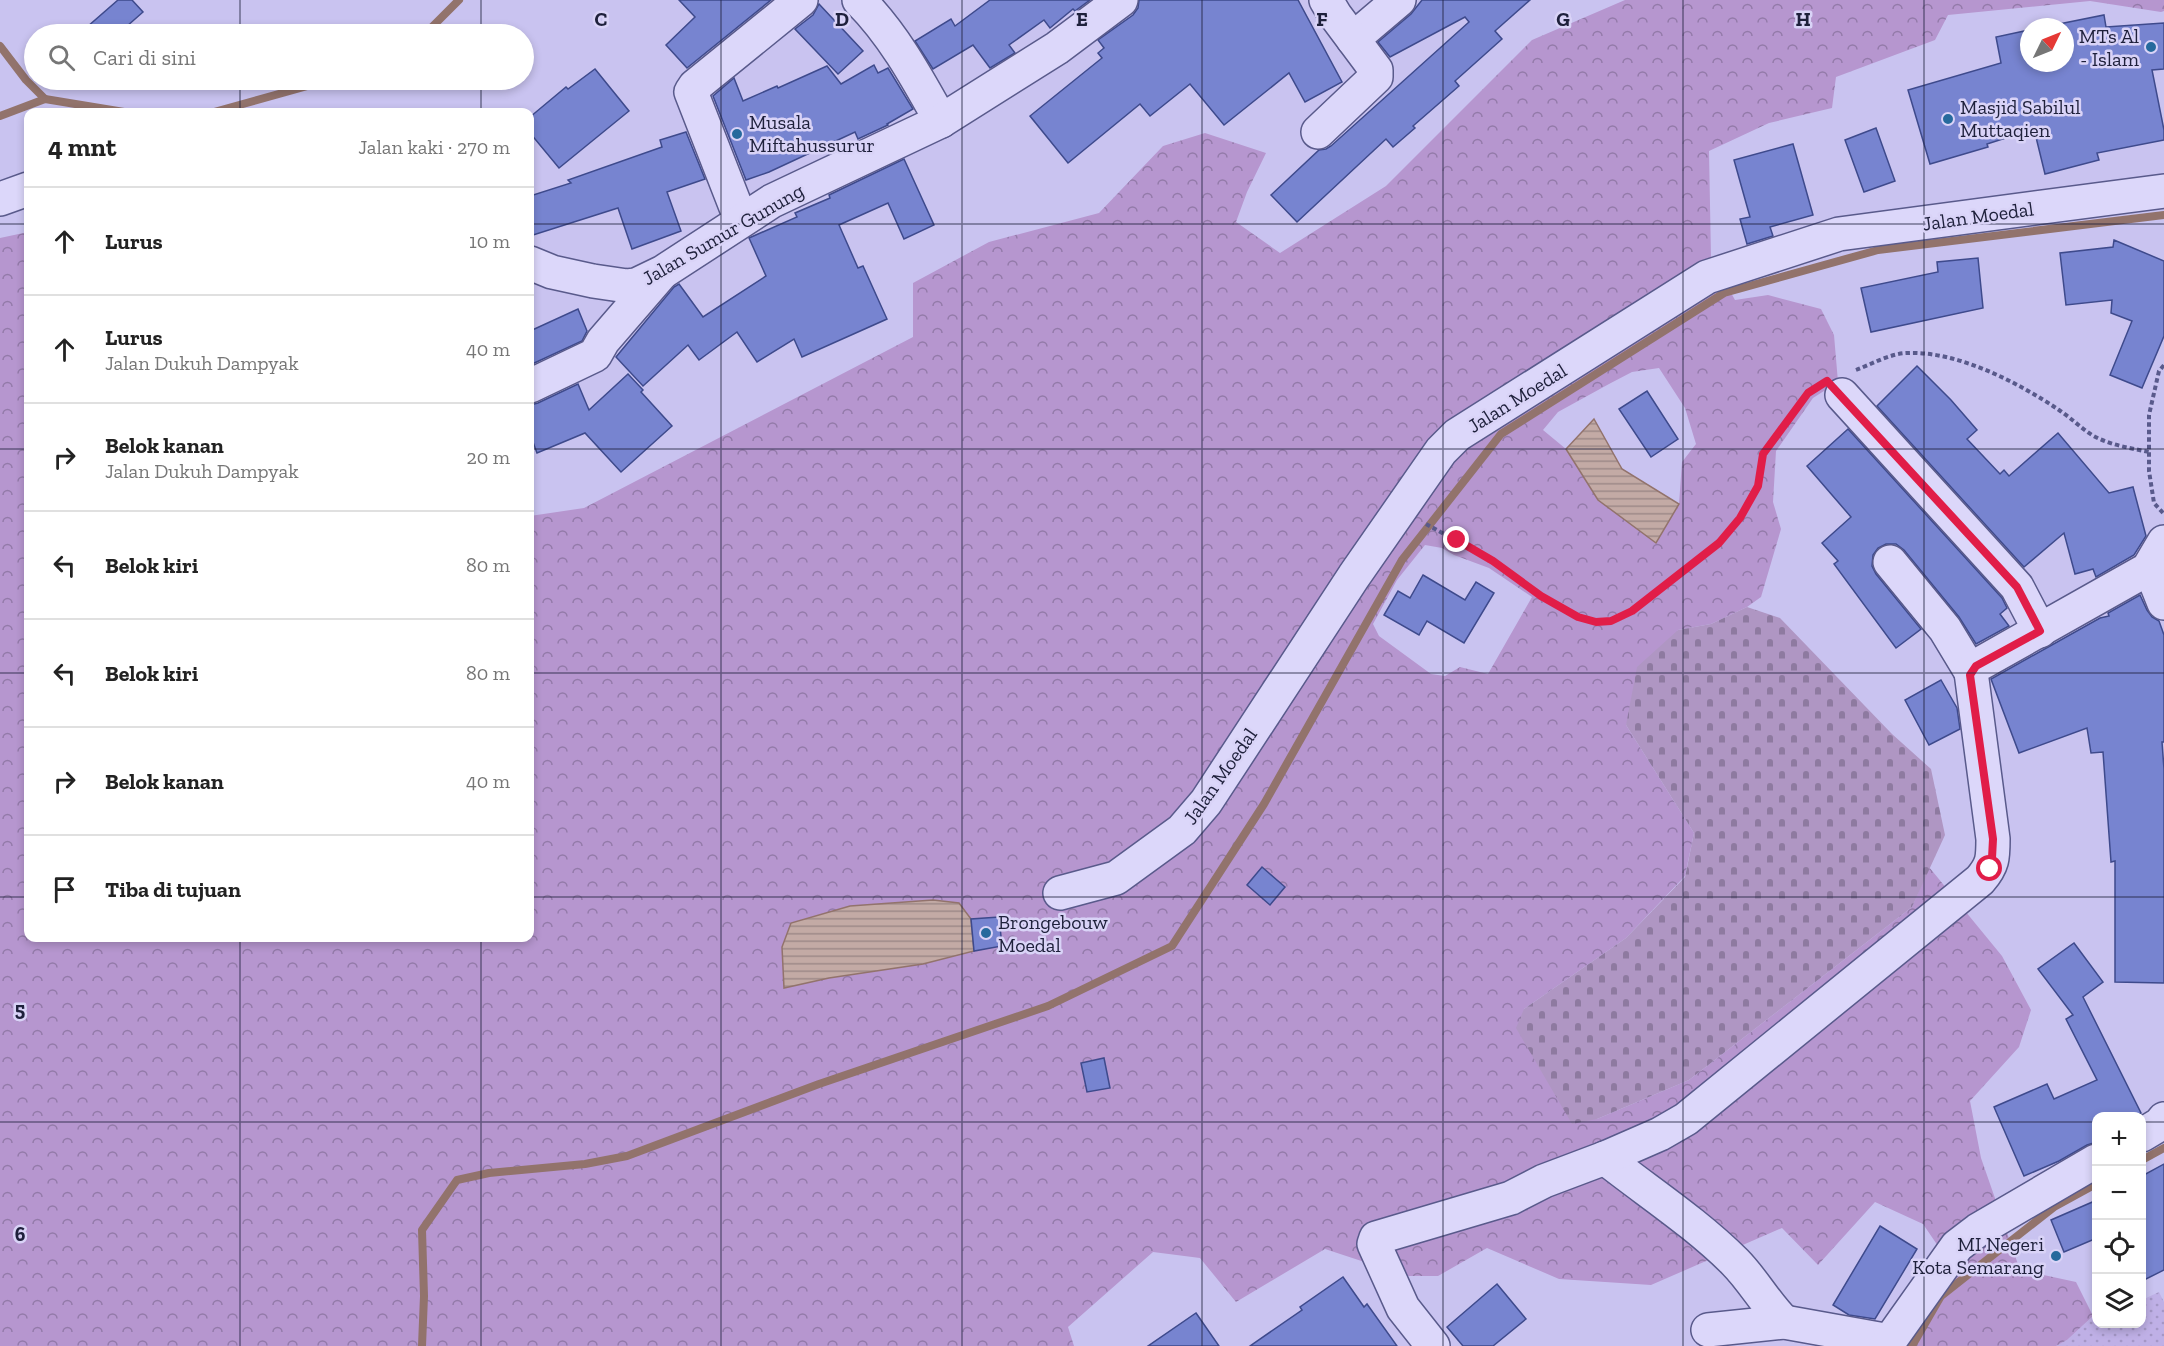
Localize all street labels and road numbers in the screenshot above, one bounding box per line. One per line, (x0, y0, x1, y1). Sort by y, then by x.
street label: Jalan Sumur Gunung (638, 178, 808, 290)
street label: Jalan Moedal (1921, 196, 2035, 236)
street label: Jalan Moedal (1463, 358, 1571, 438)
street label: Jalan Moedal (1178, 723, 1262, 829)

